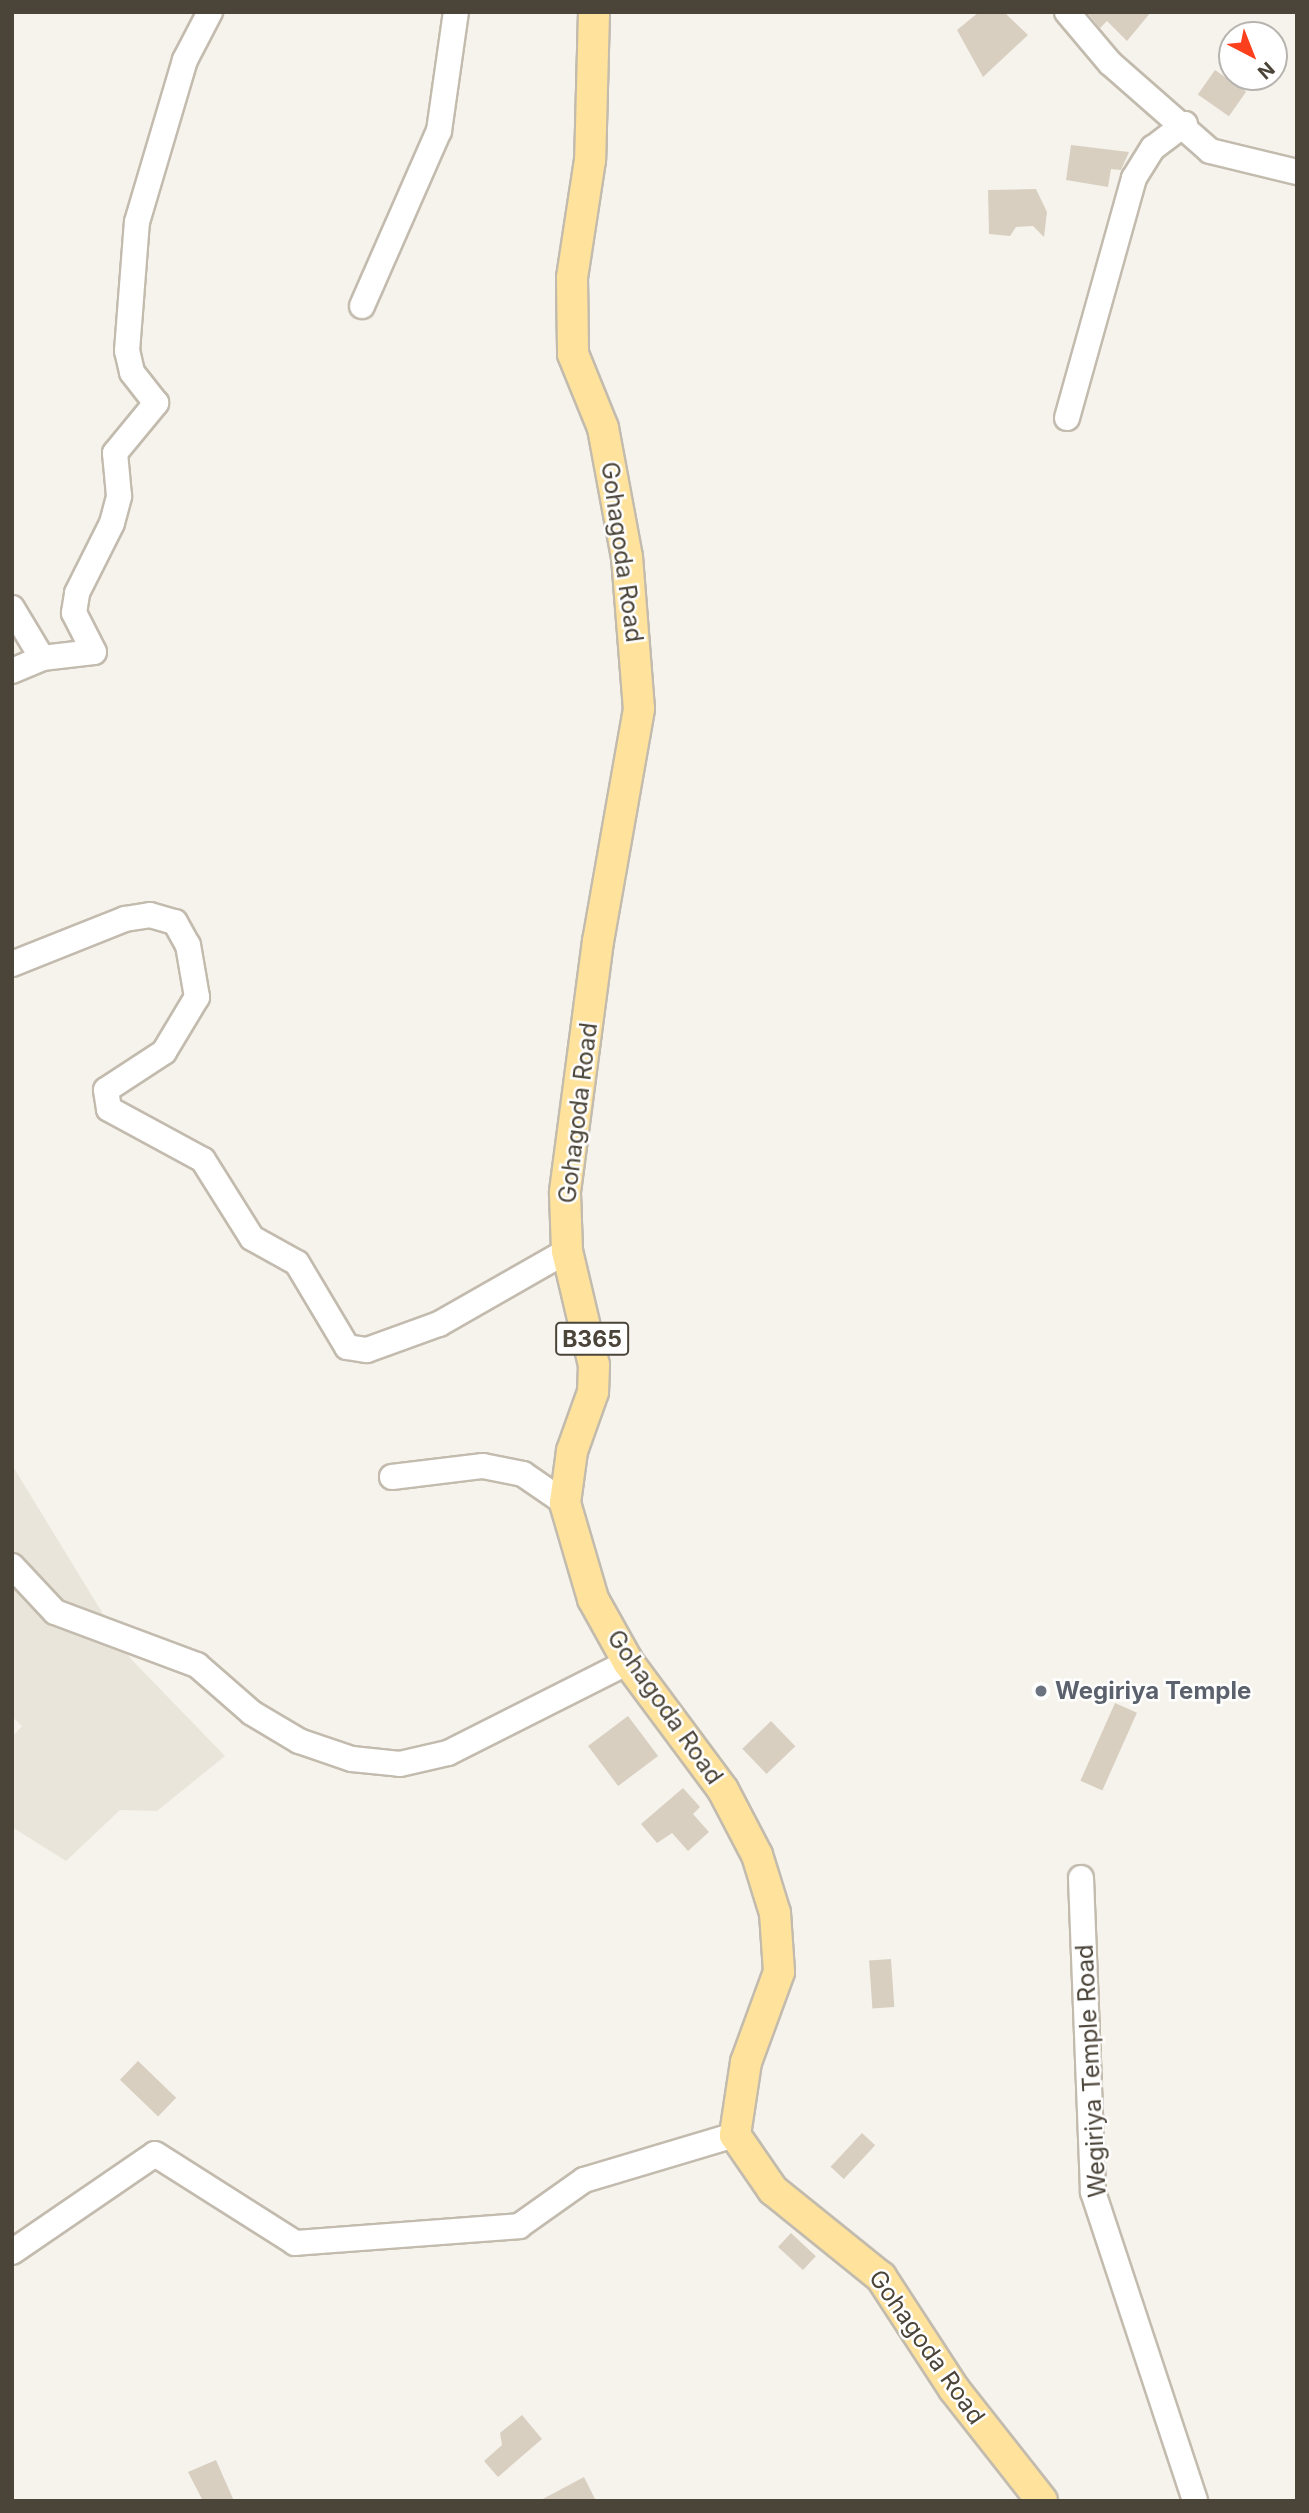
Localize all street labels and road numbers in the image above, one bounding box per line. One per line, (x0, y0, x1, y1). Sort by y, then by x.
street label: Gohagoda Road (595, 460, 649, 644)
street label: Gohagoda Road (553, 1021, 603, 1205)
road number: B365 (554, 1320, 630, 1358)
street label: Gohagoda Road (601, 1624, 729, 1790)
street label: Wegiriya Temple Road (1070, 1944, 1112, 2198)
street label: Gohagoda Road (863, 2264, 991, 2430)

